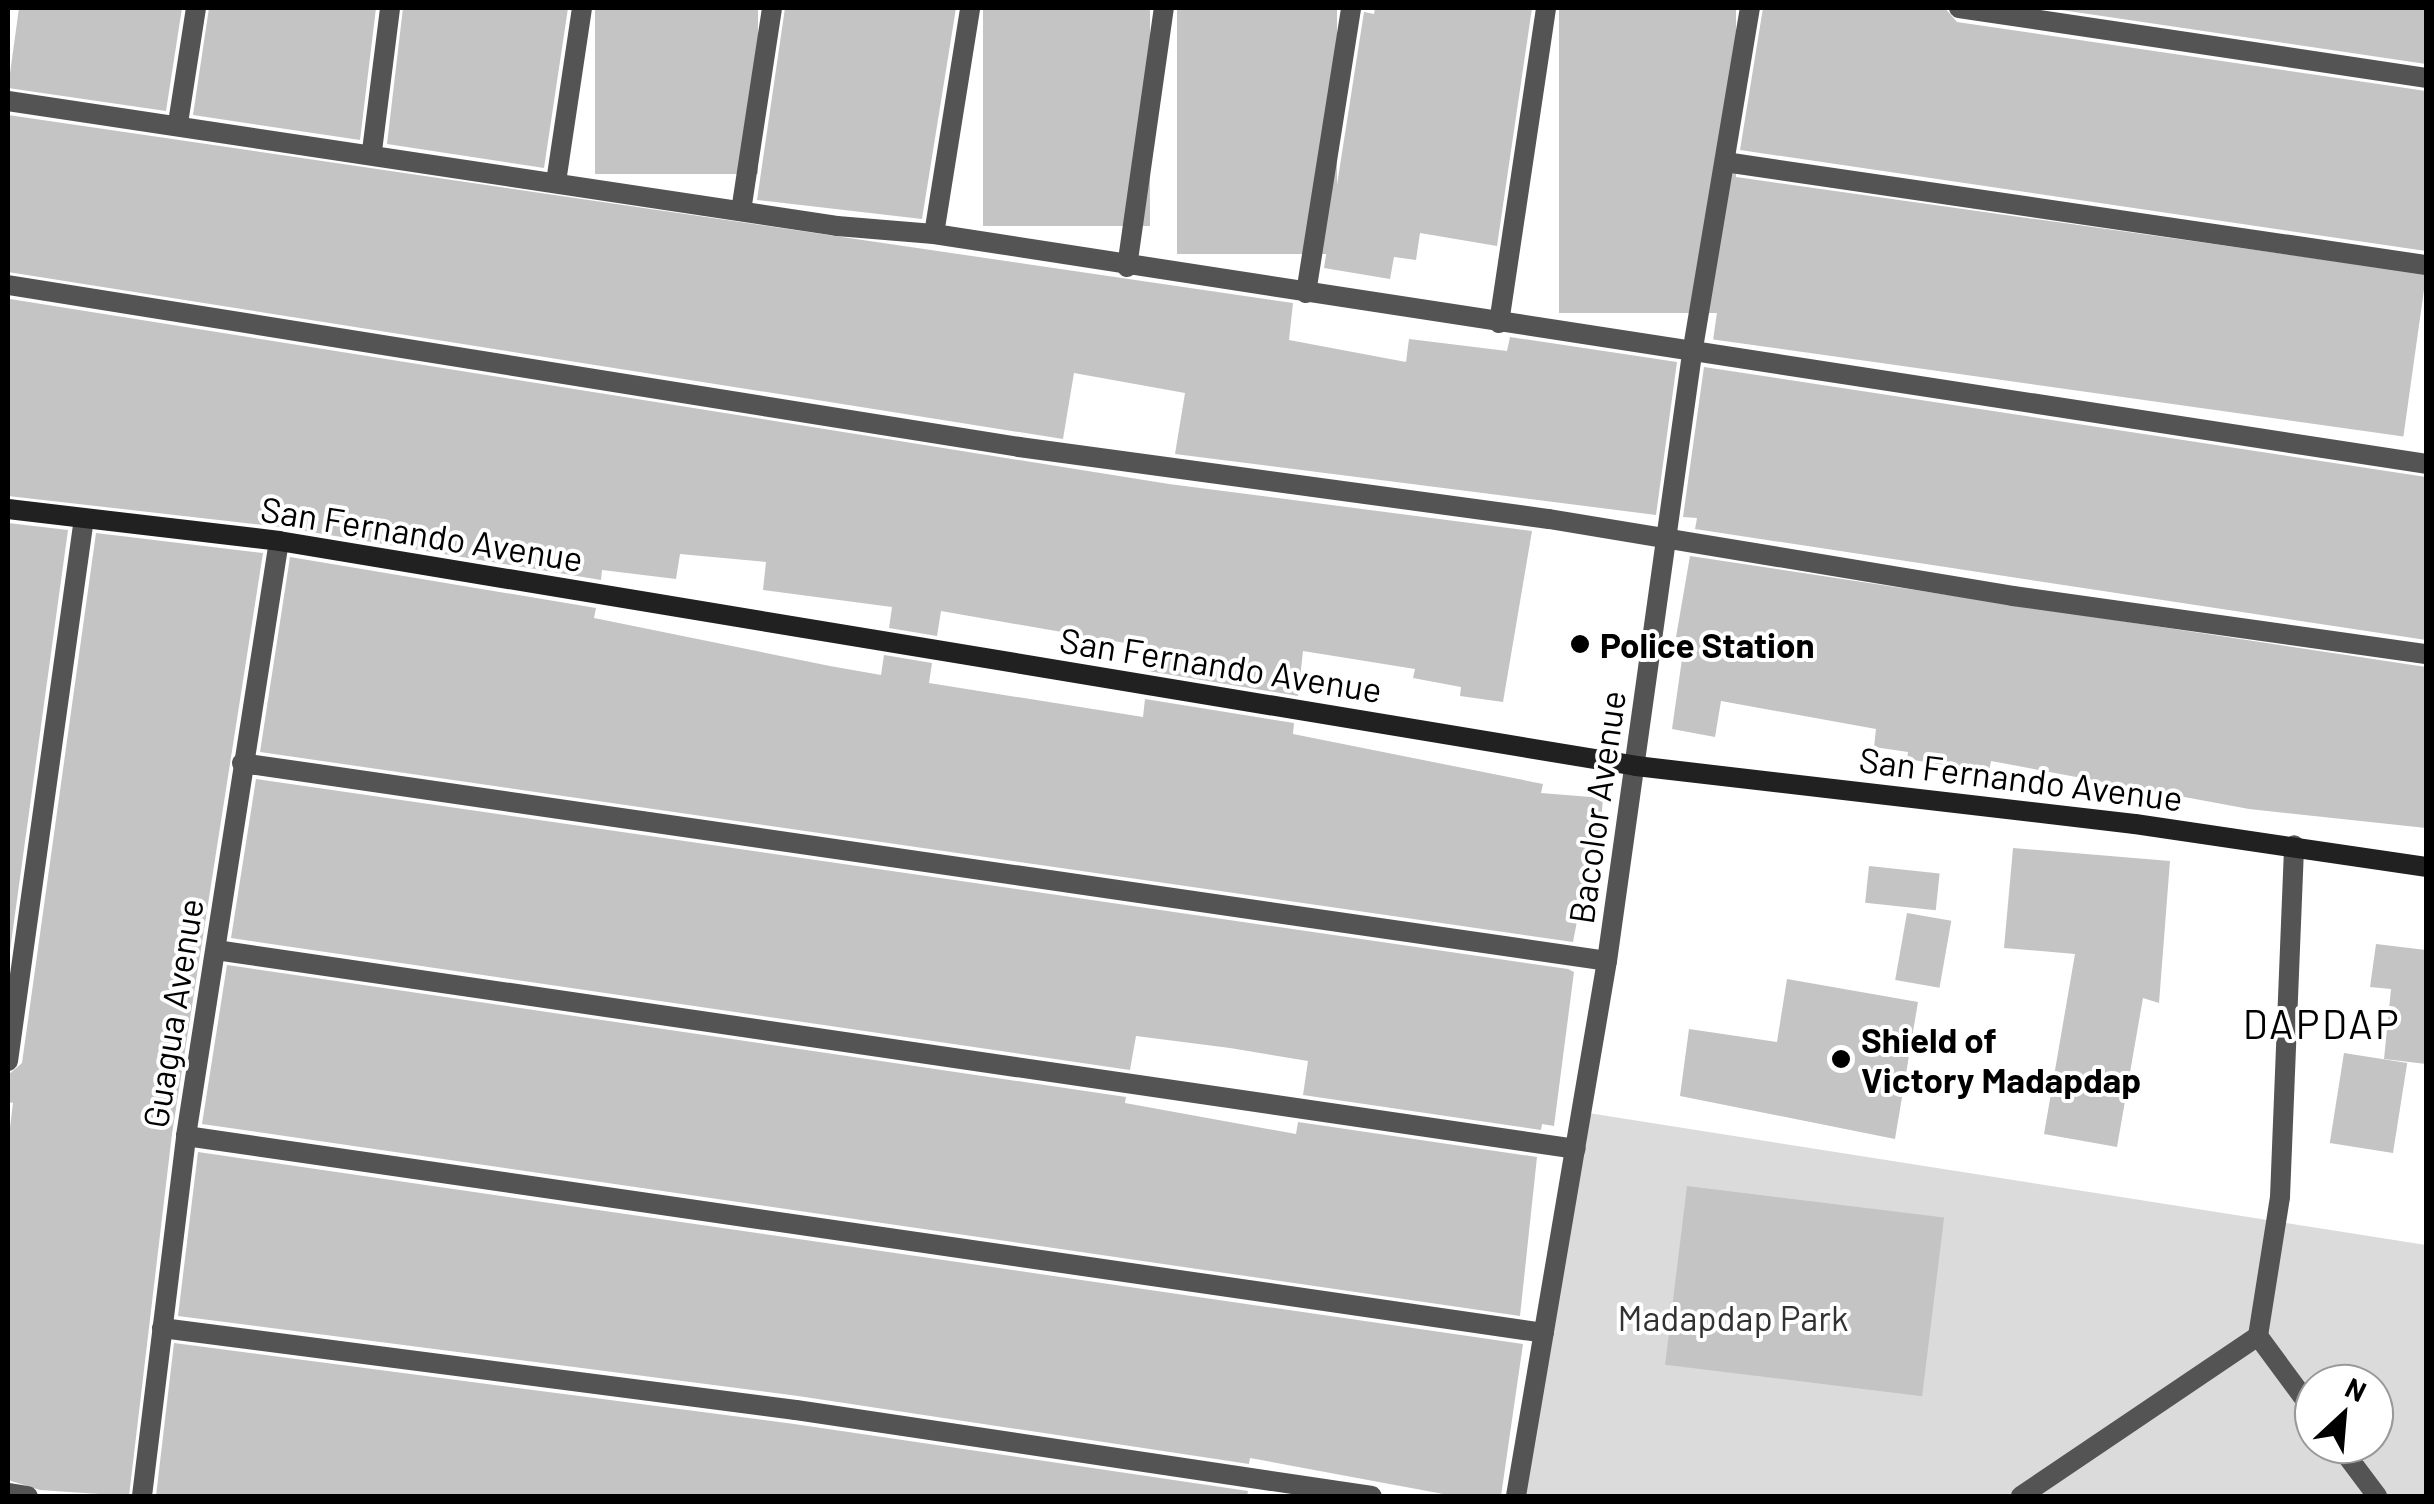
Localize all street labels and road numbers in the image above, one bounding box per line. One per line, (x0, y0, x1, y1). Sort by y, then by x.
street label: San Fernando Avenue (258, 487, 586, 579)
street label: San Fernando Avenue (1057, 618, 1385, 710)
street label: Bacolor Avenue (1559, 688, 1633, 926)
street label: San Fernando Avenue (1857, 737, 2185, 819)
street label: Guagua Avenue (133, 895, 211, 1131)

